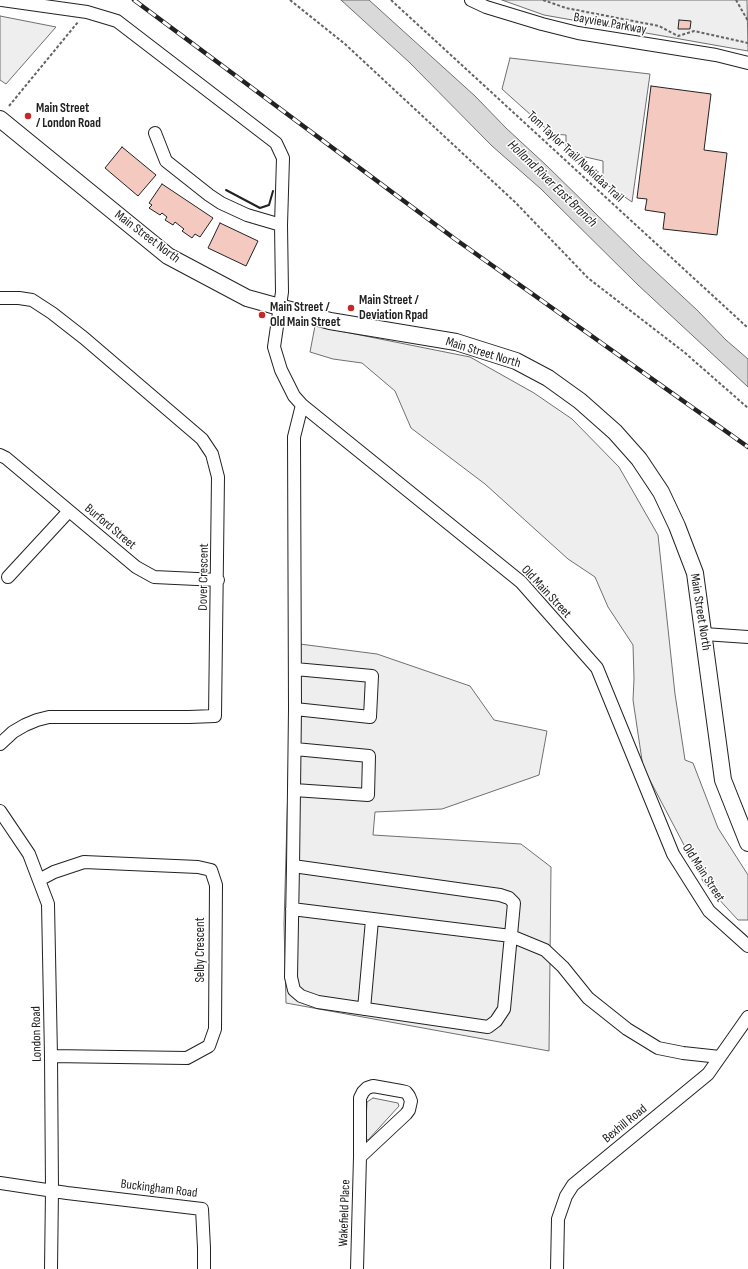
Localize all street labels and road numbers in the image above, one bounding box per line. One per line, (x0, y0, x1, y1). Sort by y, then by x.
street label: Bayview Parkway (572, 10, 648, 38)
street label: Tom Taylor Trail/Nokiidaa Trail (523, 108, 627, 206)
street label: Main Street North (111, 207, 183, 267)
street label: Main Street North (444, 334, 522, 372)
street label: Burford Street (81, 501, 139, 553)
street label: Dover Crescent (196, 543, 212, 611)
street label: Old Main Street (518, 562, 574, 622)
street label: Main Street North (686, 572, 714, 652)
street label: Old Main Street (678, 841, 728, 905)
street label: Selby Crescent (193, 917, 209, 983)
street label: London Road (29, 1006, 45, 1062)
street label: Bexhill Road (600, 1101, 650, 1147)
street label: Buckingham Road (120, 1177, 198, 1201)
street label: Wakefield Place (336, 1179, 354, 1247)

